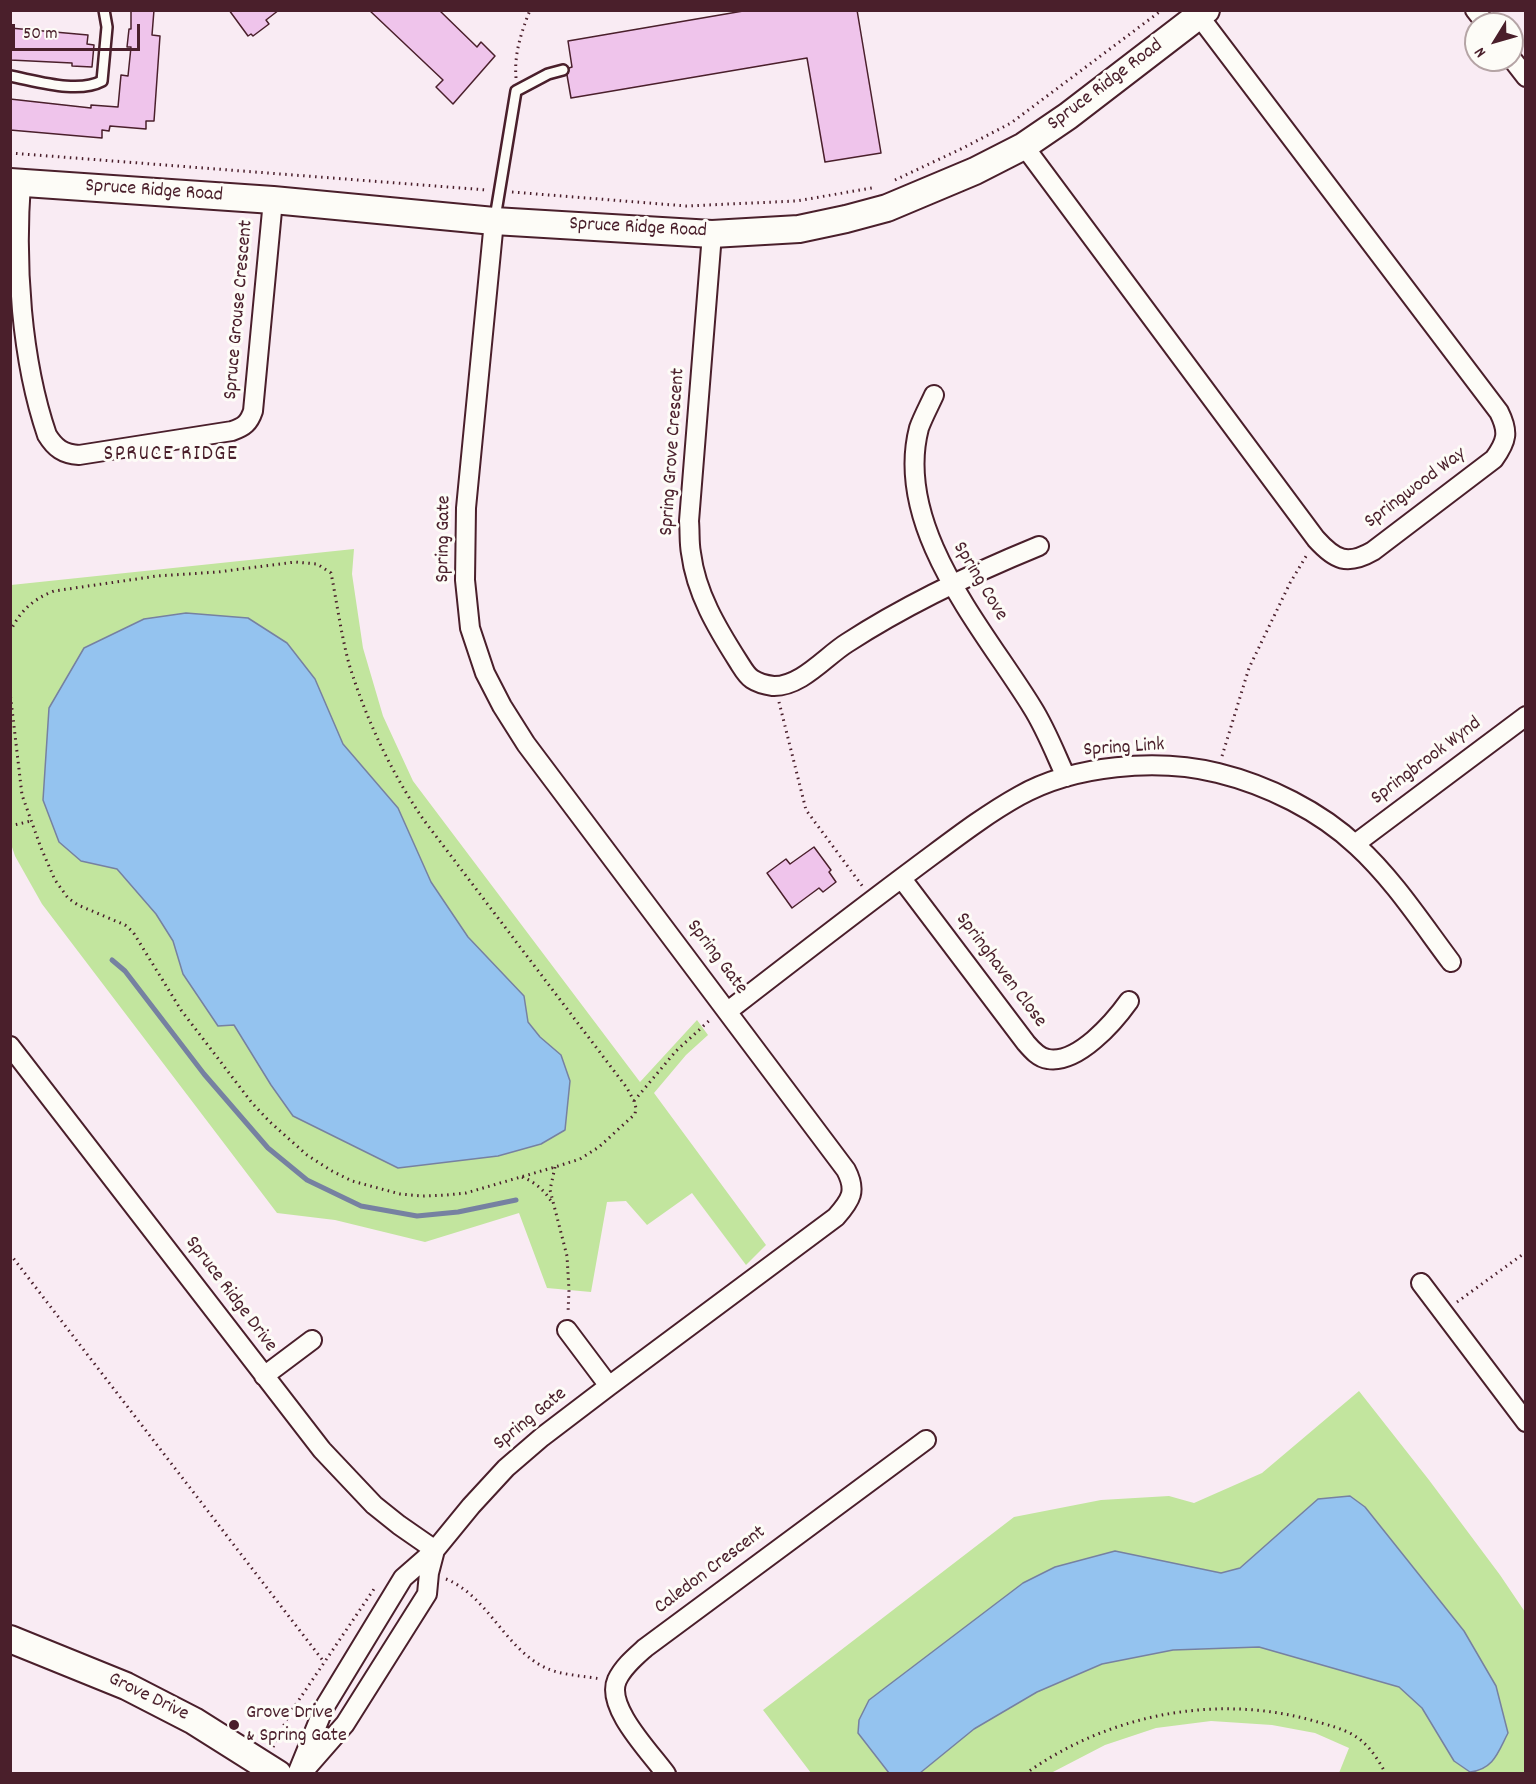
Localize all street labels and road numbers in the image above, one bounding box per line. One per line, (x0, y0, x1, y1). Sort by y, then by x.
street label: Spruce Ridge Road (1044, 35, 1168, 137)
street label: Spruce Ridge Road (84, 175, 224, 209)
street label: Spruce Ridge Road (569, 213, 707, 245)
street label: Spruce Grouse Crescent (220, 219, 260, 401)
street label: Spring Grove Crescent (656, 367, 692, 537)
street label: Springwood Way (1361, 443, 1471, 535)
street label: Spring Gate (432, 495, 458, 583)
street label: Spring Cove (946, 538, 1012, 626)
street label: Springbrook Wynd (1367, 713, 1487, 811)
street label: Spring Link (1083, 734, 1165, 764)
street label: Springhaven Close (949, 909, 1051, 1033)
street label: Spring Gate (680, 916, 752, 1000)
street label: Spruce Ridge Drive (179, 1232, 281, 1358)
street label: Spring Gate (490, 1383, 572, 1457)
street label: Caledon Crescent (651, 1521, 771, 1621)
street label: Grove Drive (104, 1668, 192, 1728)

